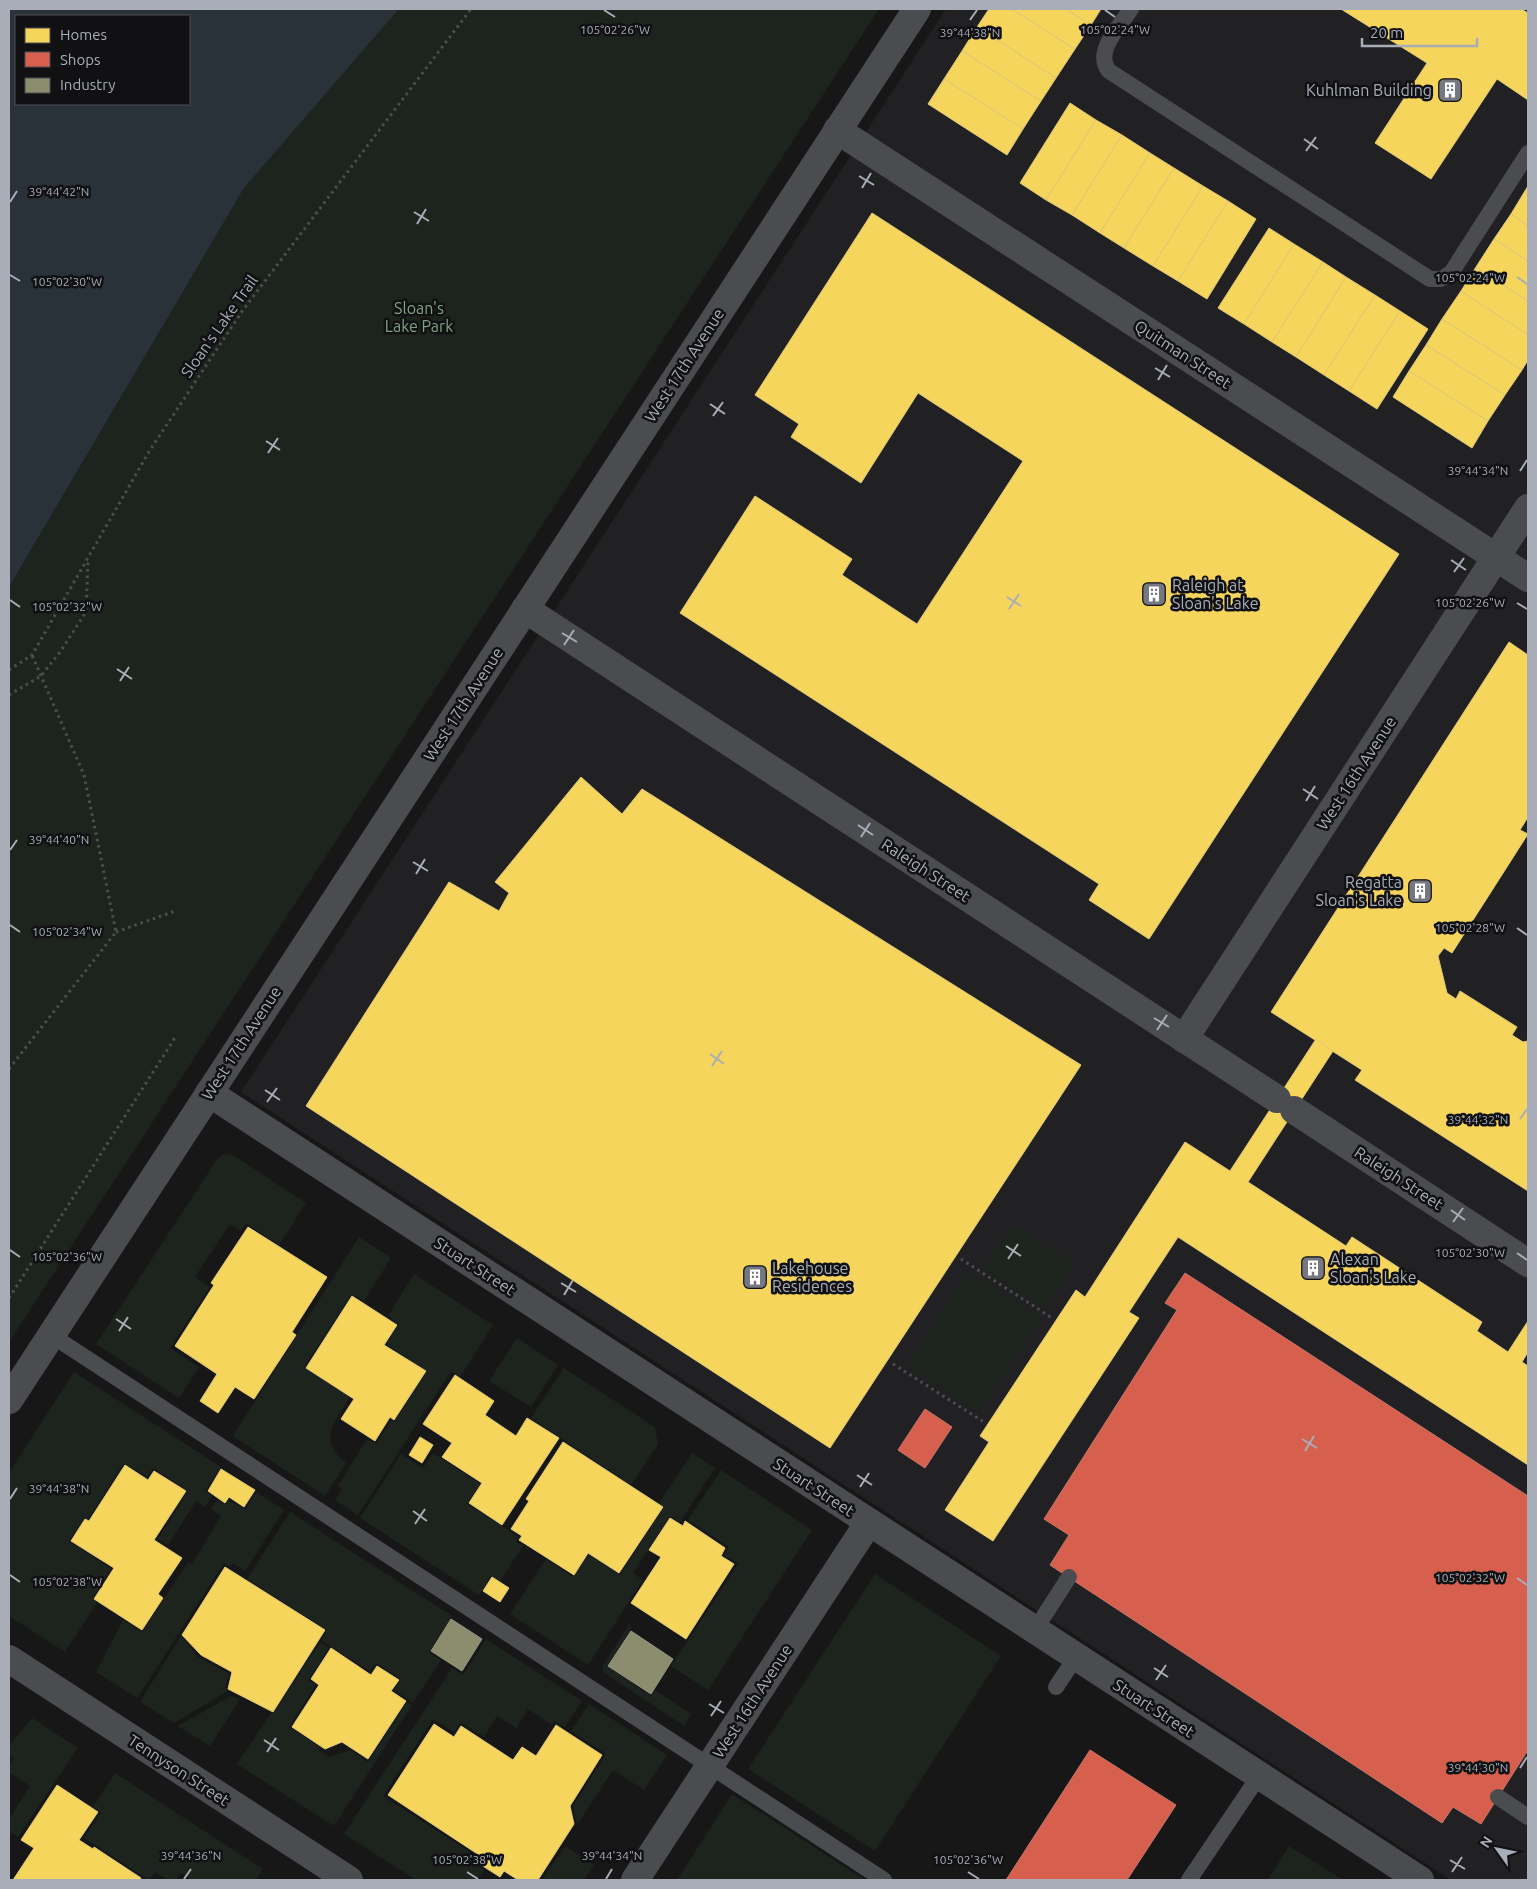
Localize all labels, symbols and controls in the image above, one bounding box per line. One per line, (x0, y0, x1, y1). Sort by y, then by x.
legend (15, 15, 190, 105)
scale bar (1362, 15, 1477, 47)
text: 105°02'26"W (580, 23, 650, 36)
text: 105°02'24"W (1080, 23, 1150, 36)
text: 20 m (1370, 24, 1403, 41)
text: Homes (60, 26, 107, 43)
text: 39°44'38"N (940, 26, 1000, 39)
text: Shops (60, 51, 101, 68)
text: Industry (60, 76, 115, 93)
building icon: Kuhlman Building (1437, 77, 1463, 103)
place label: Kuhlman Building (1306, 81, 1432, 99)
text: 39°44'42"N (29, 185, 89, 198)
street label: Sloan's Lake Trail (177, 271, 261, 381)
text: 105°02'24"W (1435, 271, 1505, 284)
text: 105°02'30"W (32, 275, 102, 288)
park label: Sloan's Lake Park (385, 299, 453, 335)
street label: West 17th Avenue (641, 305, 727, 425)
street label: Quitman Street (1131, 316, 1235, 392)
text: 39°44'34"N (1448, 464, 1508, 477)
place label: Raleigh at Sloan's Lake (1172, 576, 1258, 612)
building icon: Raleigh at Sloan's Lake (1141, 581, 1167, 607)
text: 105°02'26"W (1435, 596, 1505, 609)
text: 105°02'32"W (32, 600, 102, 613)
street label: West 17th Avenue (420, 644, 506, 764)
street label: West 16th Avenue (1313, 713, 1399, 833)
text: 39°44'40"N (29, 833, 89, 846)
street label: Raleigh Street (878, 835, 974, 906)
place label: Regatta Sloan's Lake (1316, 873, 1402, 909)
building icon: Regatta Sloan's Lake (1407, 878, 1433, 904)
text: 105°02'28"W (1435, 921, 1505, 934)
text: 105°02'34"W (32, 925, 102, 938)
street label: West 17th Avenue (198, 983, 284, 1103)
text: 39°44'32"N (1448, 1113, 1508, 1126)
street label: Raleigh Street (1351, 1143, 1447, 1214)
street label: Stuart Street (431, 1233, 519, 1299)
text: 105°02'30"W (1435, 1246, 1505, 1259)
text: 105°02'36"W (32, 1250, 102, 1263)
place label: Alexan Sloan's Lake (1330, 1250, 1416, 1286)
building icon: Alexan Sloan's Lake (1300, 1255, 1326, 1281)
place label: Lakehouse Residences (772, 1259, 852, 1295)
building icon: Lakehouse Residences (742, 1264, 768, 1290)
street label: Stuart Street (770, 1454, 858, 1520)
text: 39°44'38"N (29, 1482, 89, 1495)
text: 105°02'32"W (1435, 1571, 1505, 1584)
text: 105°02'38"W (32, 1575, 102, 1588)
street label: West 16th Avenue (709, 1641, 795, 1761)
street label: Stuart Street (1110, 1675, 1198, 1741)
street label: Tennyson Street (125, 1731, 233, 1810)
text: 39°44'30"N (1448, 1761, 1508, 1774)
north arrow (1472, 1824, 1522, 1874)
text: N (1477, 1833, 1496, 1851)
text: 39°44'36"N (161, 1849, 221, 1862)
text: 39°44'34"N (582, 1849, 642, 1862)
text: 105°02'38"W (432, 1853, 502, 1866)
text: 105°02'36"W (933, 1853, 1003, 1866)

